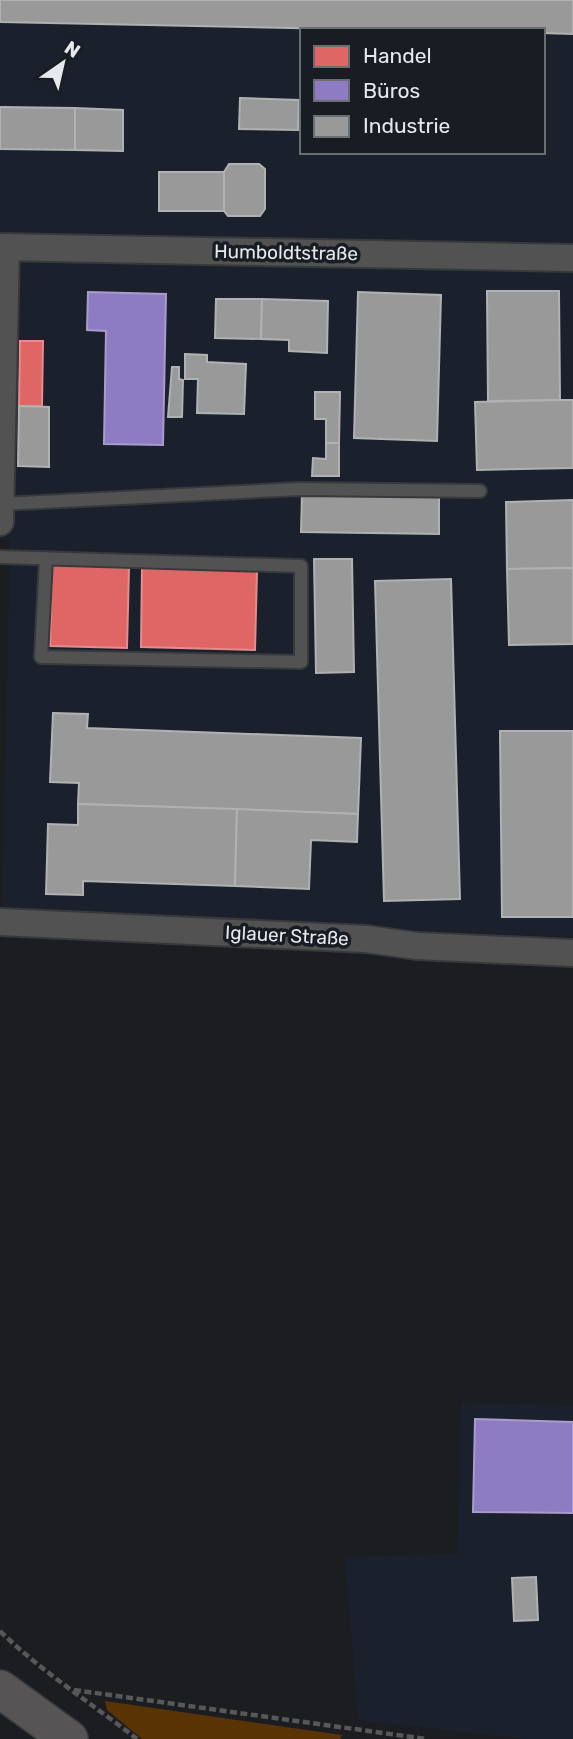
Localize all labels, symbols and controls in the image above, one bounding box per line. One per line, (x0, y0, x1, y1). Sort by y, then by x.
north arrow (28, 28, 98, 98)
legend (300, 28, 545, 154)
text: N (60, 36, 84, 63)
text: Handel (363, 43, 432, 68)
text: Büros (363, 78, 420, 103)
text: Industrie (363, 113, 450, 138)
street label: Humboldtstraße (214, 240, 358, 265)
street label: Iglauer Straße (225, 921, 349, 950)

